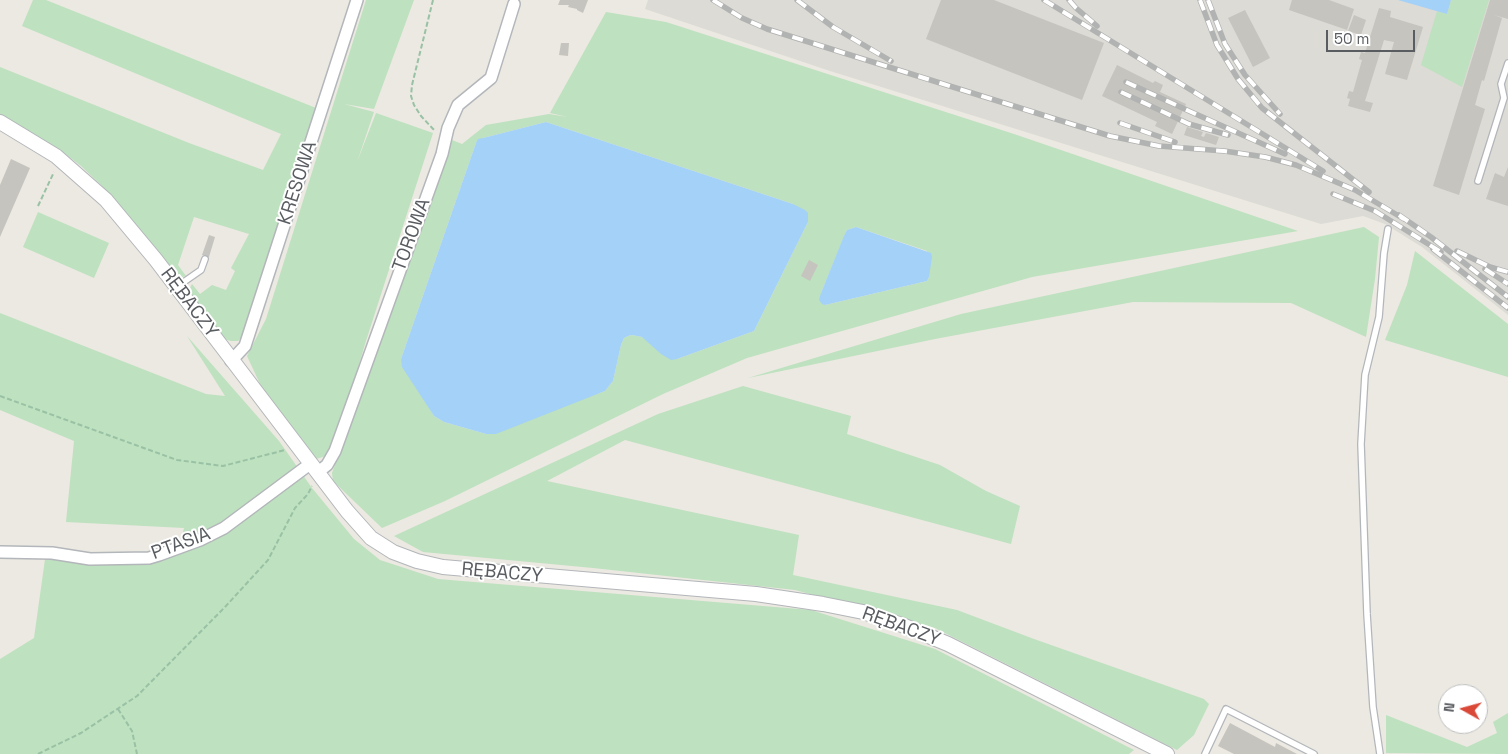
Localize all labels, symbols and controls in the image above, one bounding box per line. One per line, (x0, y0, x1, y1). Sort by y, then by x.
scale bar (1328, 20, 1417, 52)
text: 50 m (1334, 29, 1369, 48)
street label: KRESOWA (274, 138, 322, 228)
street label: TOROWA (388, 195, 436, 275)
street label: RĘBACZY (155, 264, 223, 342)
street label: PTASIA (148, 523, 214, 565)
street label: RĘBACZY (460, 558, 544, 588)
street label: RĘBACZY (859, 602, 943, 652)
north arrow (1438, 684, 1488, 734)
text: N (1440, 702, 1459, 713)

